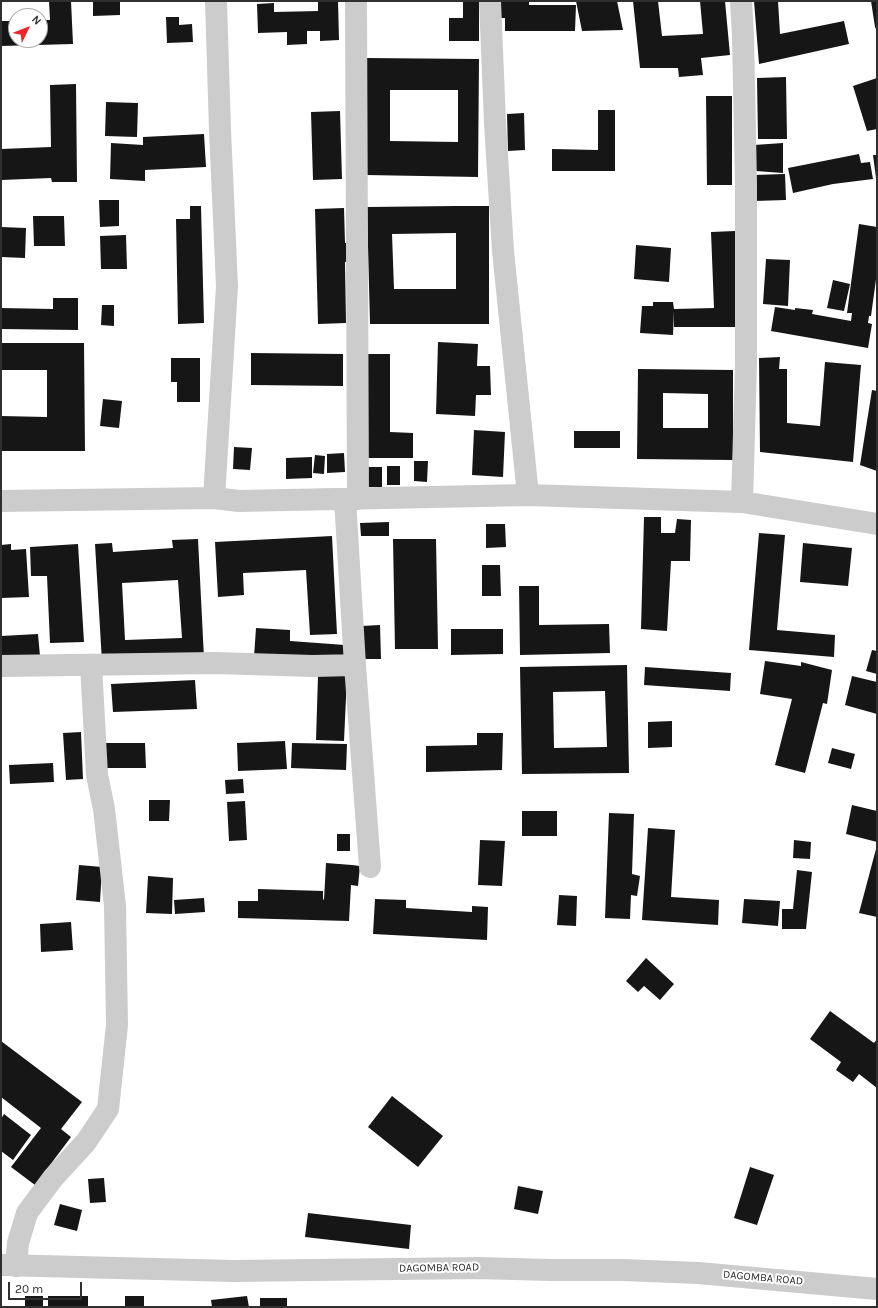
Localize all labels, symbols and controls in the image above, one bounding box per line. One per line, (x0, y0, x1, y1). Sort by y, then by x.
north arrow (8, 8, 48, 48)
text: N (29, 13, 44, 27)
street label: DAGOMBA ROAD (399, 1261, 479, 1275)
street label: DAGOMBA ROAD (722, 1268, 804, 1288)
scale bar (10, 1274, 84, 1300)
text: 20 m (15, 1282, 43, 1296)

